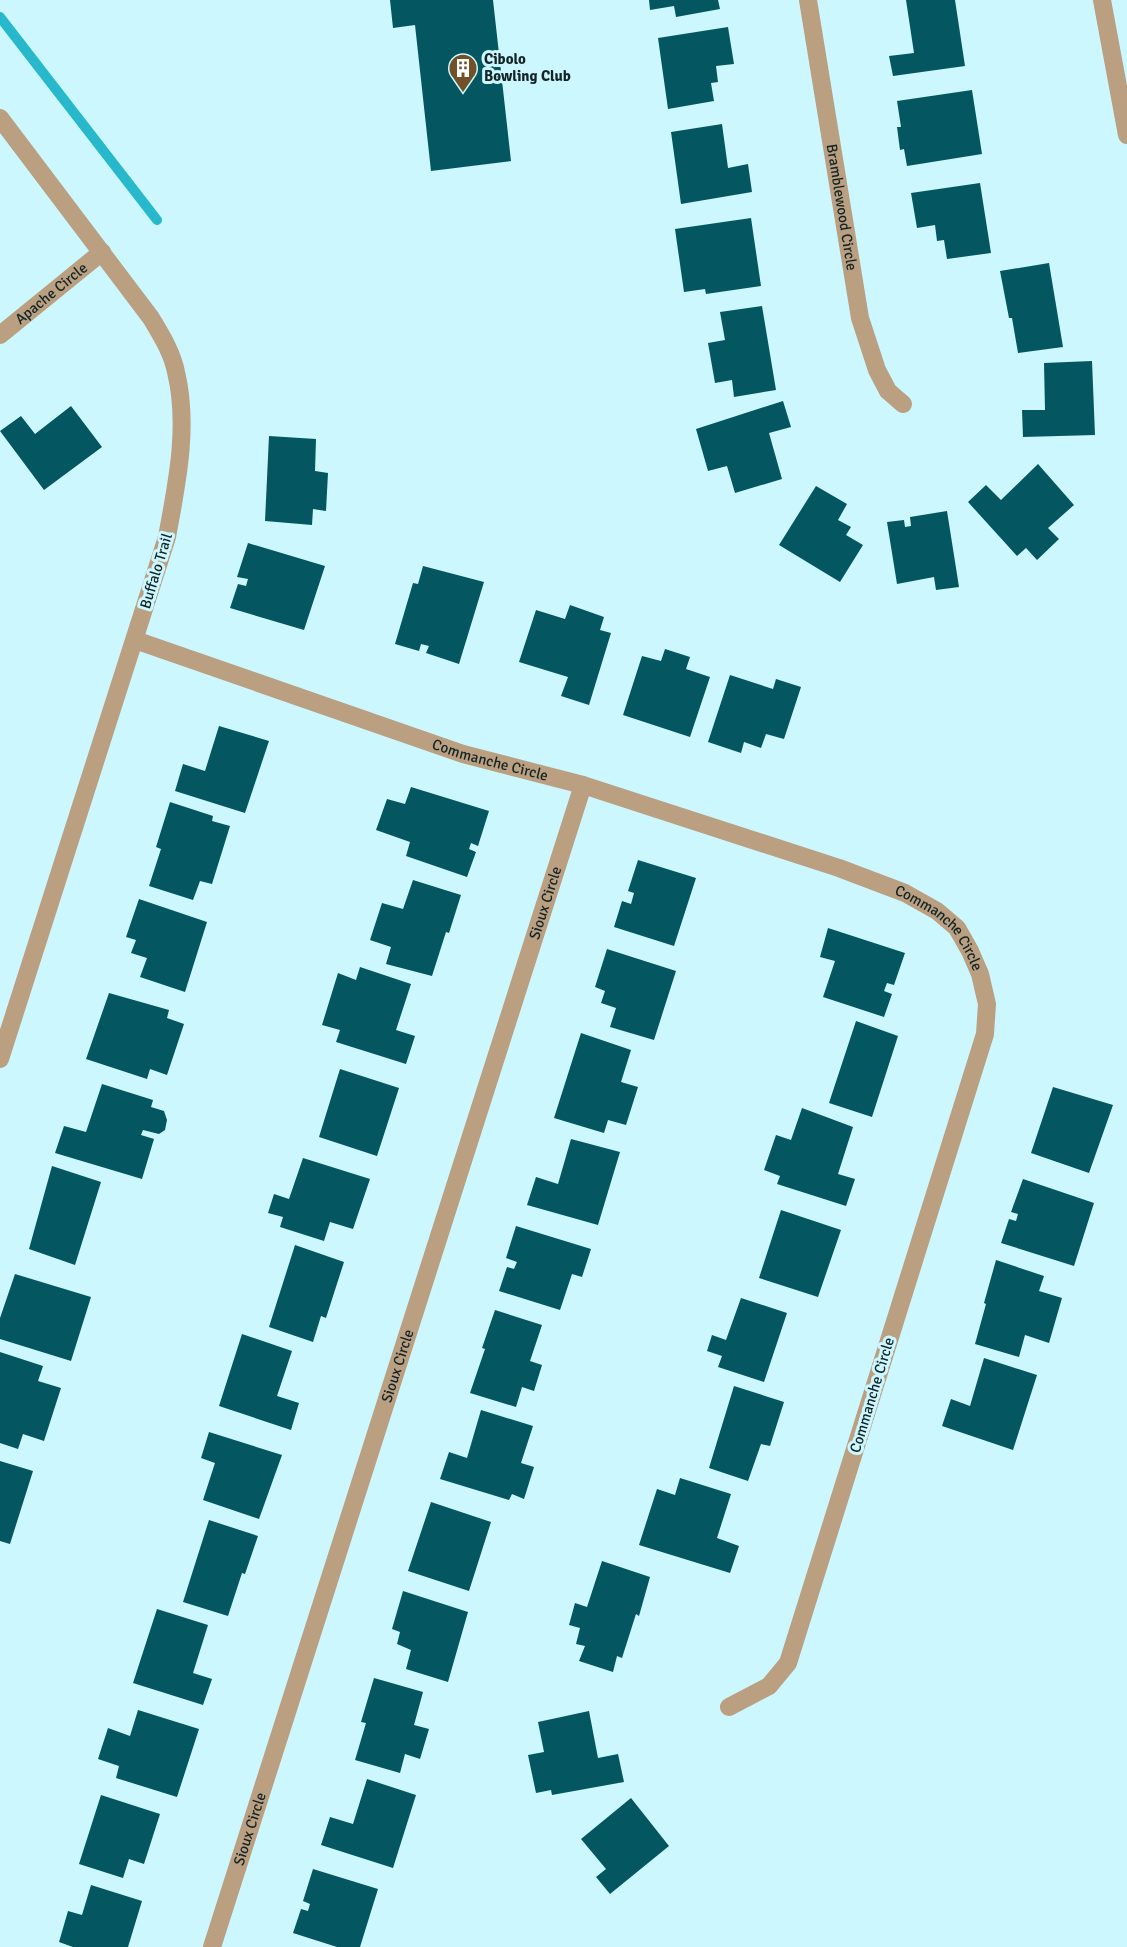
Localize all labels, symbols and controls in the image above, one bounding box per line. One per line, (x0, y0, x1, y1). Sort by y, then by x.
place label: Cibolo Bowling Club (484, 50, 571, 85)
building icon: Cibolo Bowling Club (447, 52, 479, 94)
street label: Bramblewood Circle (823, 143, 861, 272)
street label: Apache Circle (11, 259, 91, 328)
street label: Buffalo Trail (136, 531, 176, 611)
street label: Commanche Circle (430, 735, 550, 785)
street label: Sioux Circle (525, 864, 565, 942)
street label: Commanche Circle (893, 881, 986, 974)
street label: Sioux Circle (377, 1327, 418, 1405)
street label: Commanche Circle (846, 1335, 898, 1455)
street label: Sioux Circle (230, 1790, 270, 1868)

